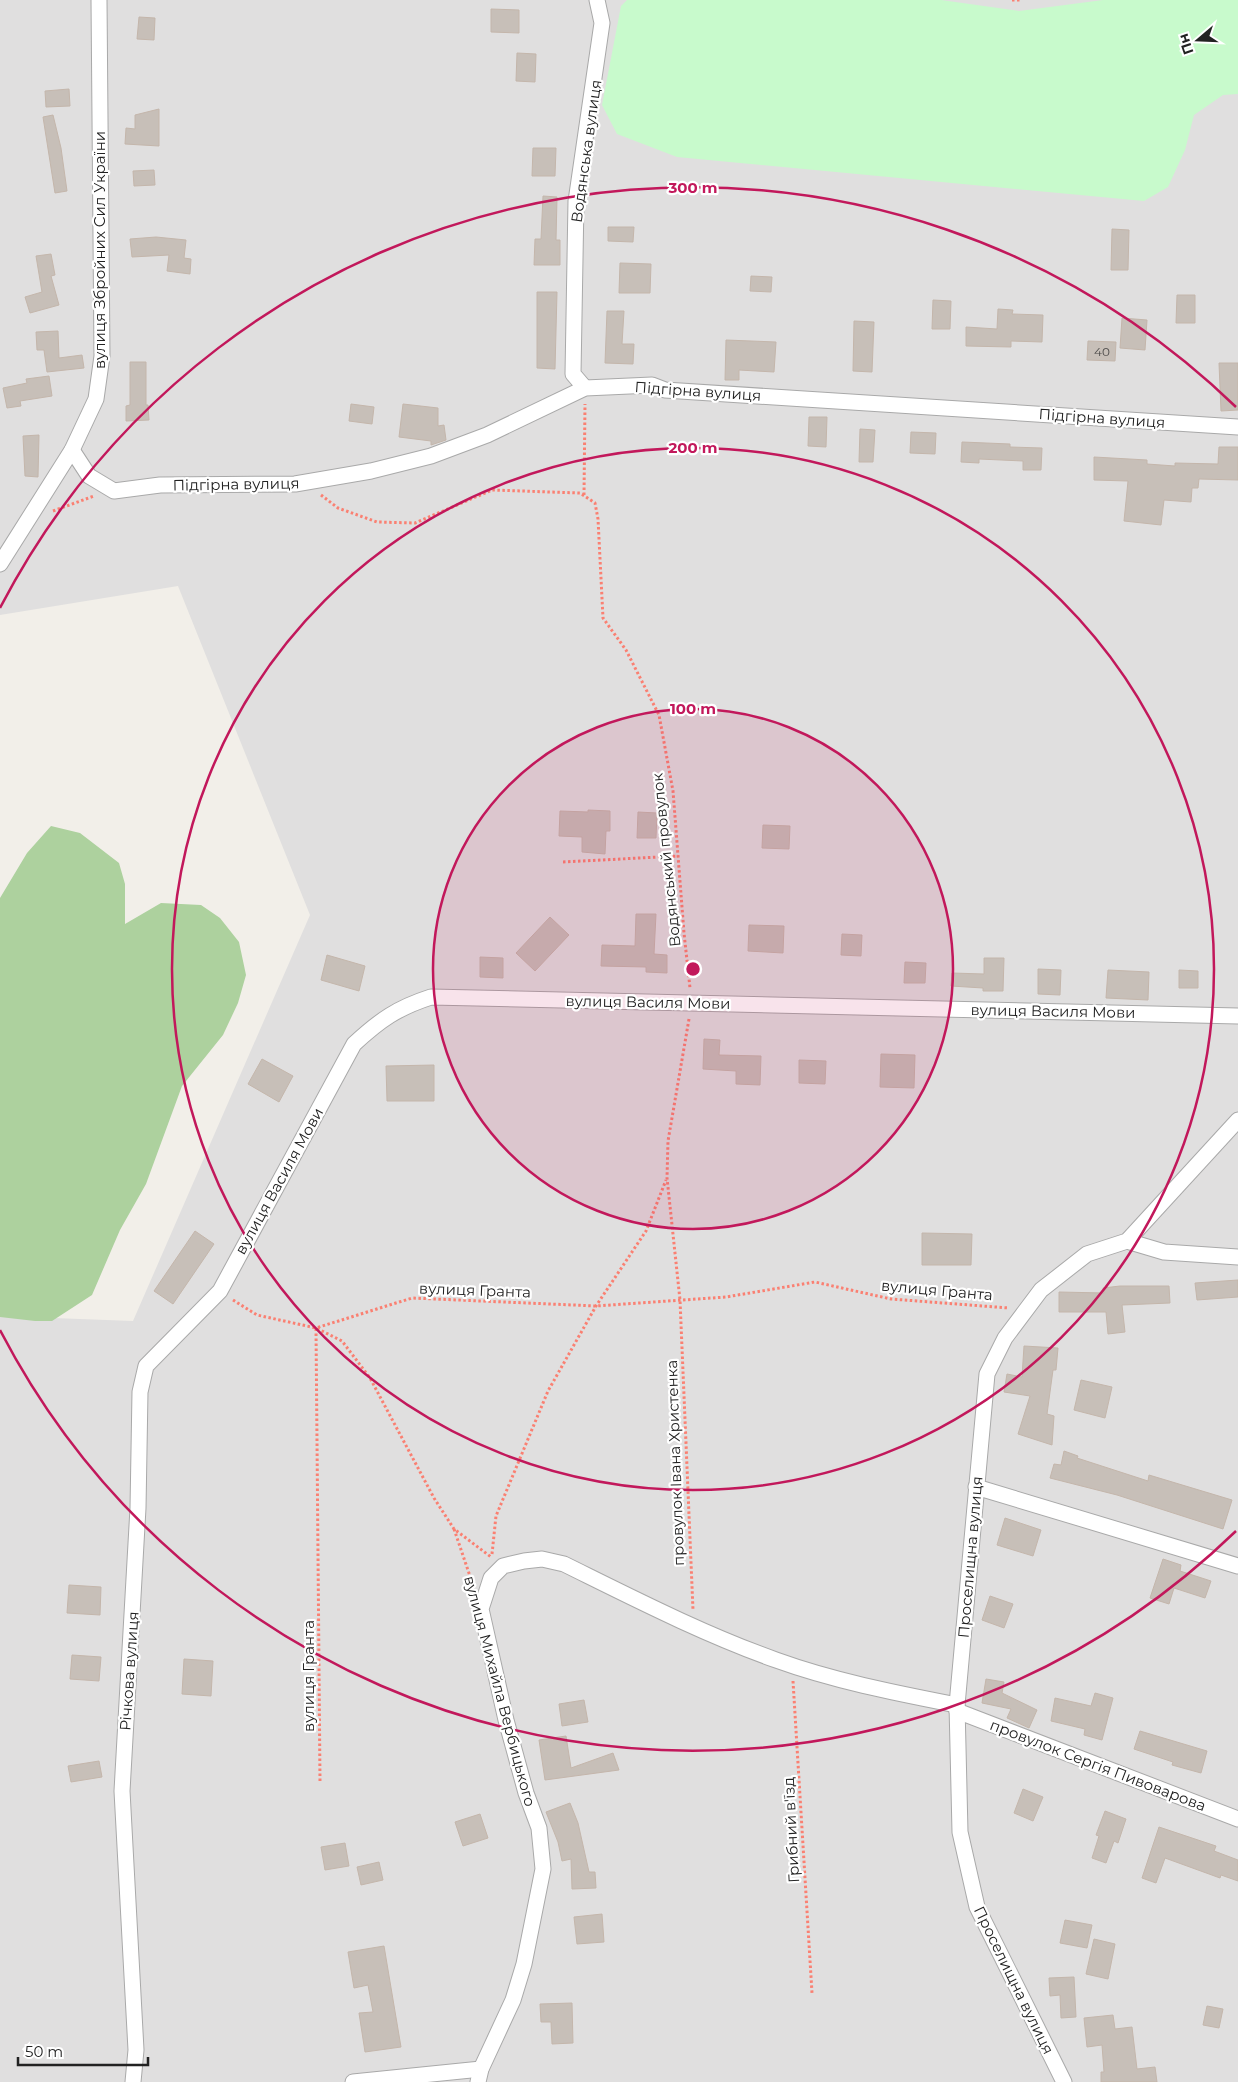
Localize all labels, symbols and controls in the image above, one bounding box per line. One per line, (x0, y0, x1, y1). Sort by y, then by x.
north arrow (1173, 15, 1223, 65)
text: Пн (1174, 31, 1198, 57)
street label: Водянська вулиця (567, 78, 605, 224)
street label: вулиця Збройних Сил України (90, 131, 109, 369)
text: 300 m (667, 178, 718, 197)
house number: 40 (1094, 344, 1110, 359)
street label: Підгірна вулиця (634, 377, 762, 405)
street label: Підгірна вулиця (1038, 404, 1166, 432)
text: 200 m (668, 438, 718, 457)
street label: Підгірна вулиця (172, 473, 300, 495)
text: 100 m (670, 699, 716, 718)
street label: Водянський провулок (647, 772, 685, 948)
centre of rings (684, 960, 702, 978)
street label: вулиця Василя Мови (565, 991, 731, 1013)
street label: вулиця Василя Мови (970, 1000, 1136, 1022)
street label: вулиця Василя Мови (231, 1104, 327, 1258)
street label: вулиця Гранта (880, 1276, 994, 1304)
street label: вулиця Гранта (419, 1279, 531, 1301)
street label: провулок Івана Христенка (662, 1360, 688, 1566)
street label: Проселищна вулиця (953, 1475, 987, 1639)
street label: вулиця Михайла Вербицького (460, 1574, 540, 1808)
street label: Річкова вулиця (115, 1611, 143, 1731)
street label: вулиця Гранта (299, 1620, 318, 1732)
street label: провулок Сергія Пивоварова (987, 1715, 1209, 1815)
street label: Грибний в'їзд (779, 1776, 803, 1883)
street label: Проселищна вулиця (970, 1903, 1058, 2057)
scale bar (18, 2034, 148, 2066)
text: 50 m (25, 2042, 63, 2061)

